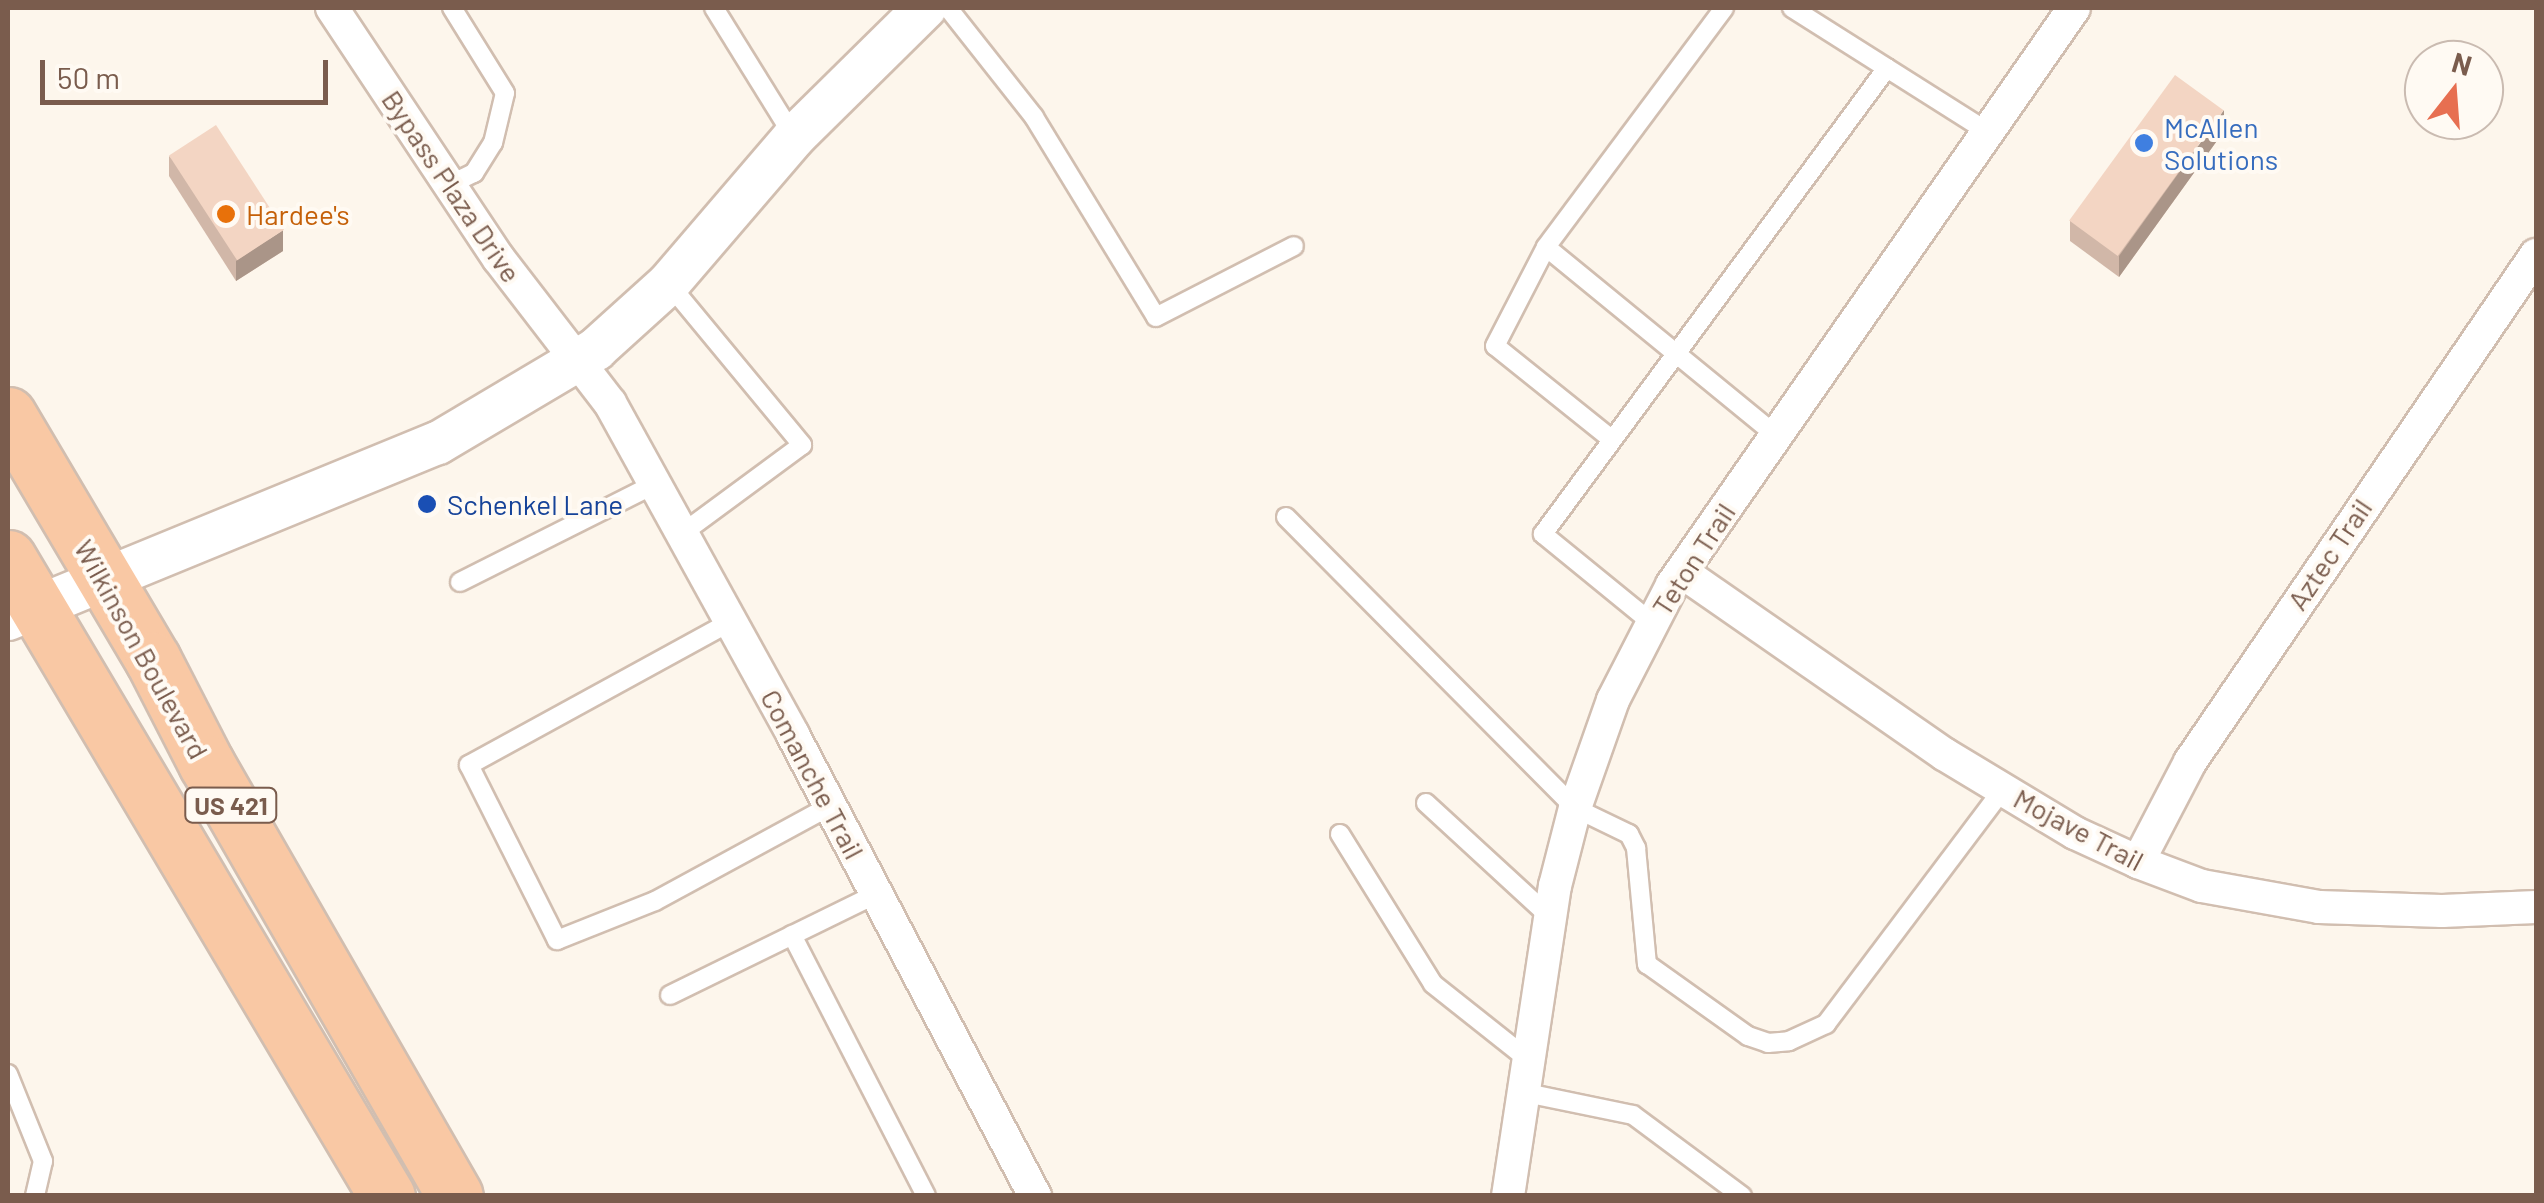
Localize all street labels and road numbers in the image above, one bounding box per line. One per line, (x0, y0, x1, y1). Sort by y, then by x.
street label: Bypass Plaza Drive (375, 84, 529, 288)
street label: Aztec Trail (2280, 492, 2378, 616)
street label: Teton Trail (1644, 497, 1742, 621)
street label: Wilkinson Boulevard (68, 534, 216, 764)
street label: Comanche Trail (754, 684, 872, 864)
street label: Mojave Trail (2008, 781, 2150, 877)
road number: US 421 (184, 785, 278, 825)

